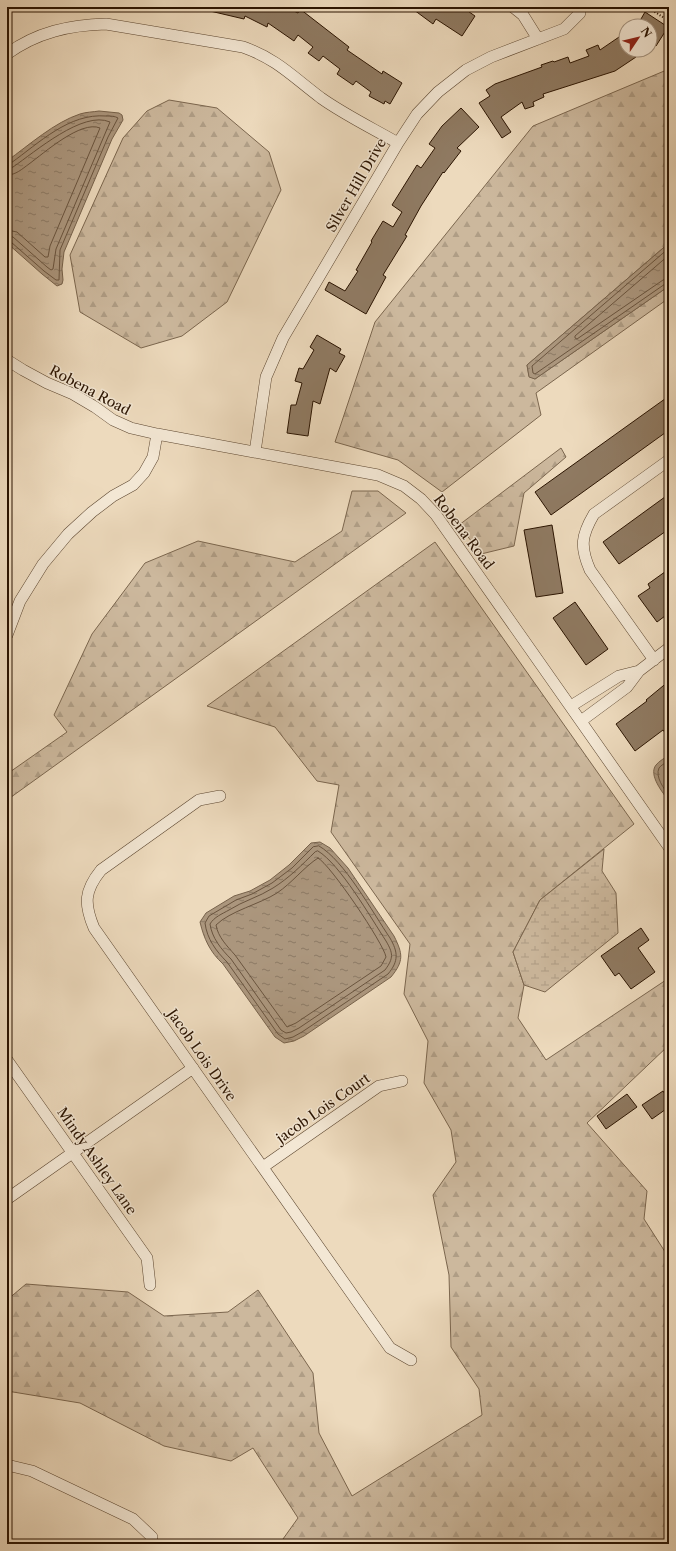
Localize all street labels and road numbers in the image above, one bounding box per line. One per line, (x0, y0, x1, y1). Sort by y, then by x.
street label: Silver Hill Drive (322, 135, 390, 235)
street label: Robena Road (46, 361, 134, 419)
street label: Robena Road (430, 491, 498, 573)
street label: Jacob Lois Drive (162, 1004, 241, 1105)
street label: jacob Lois Court (270, 1069, 373, 1149)
street label: Mindy Ashley Lane (53, 1104, 141, 1218)

